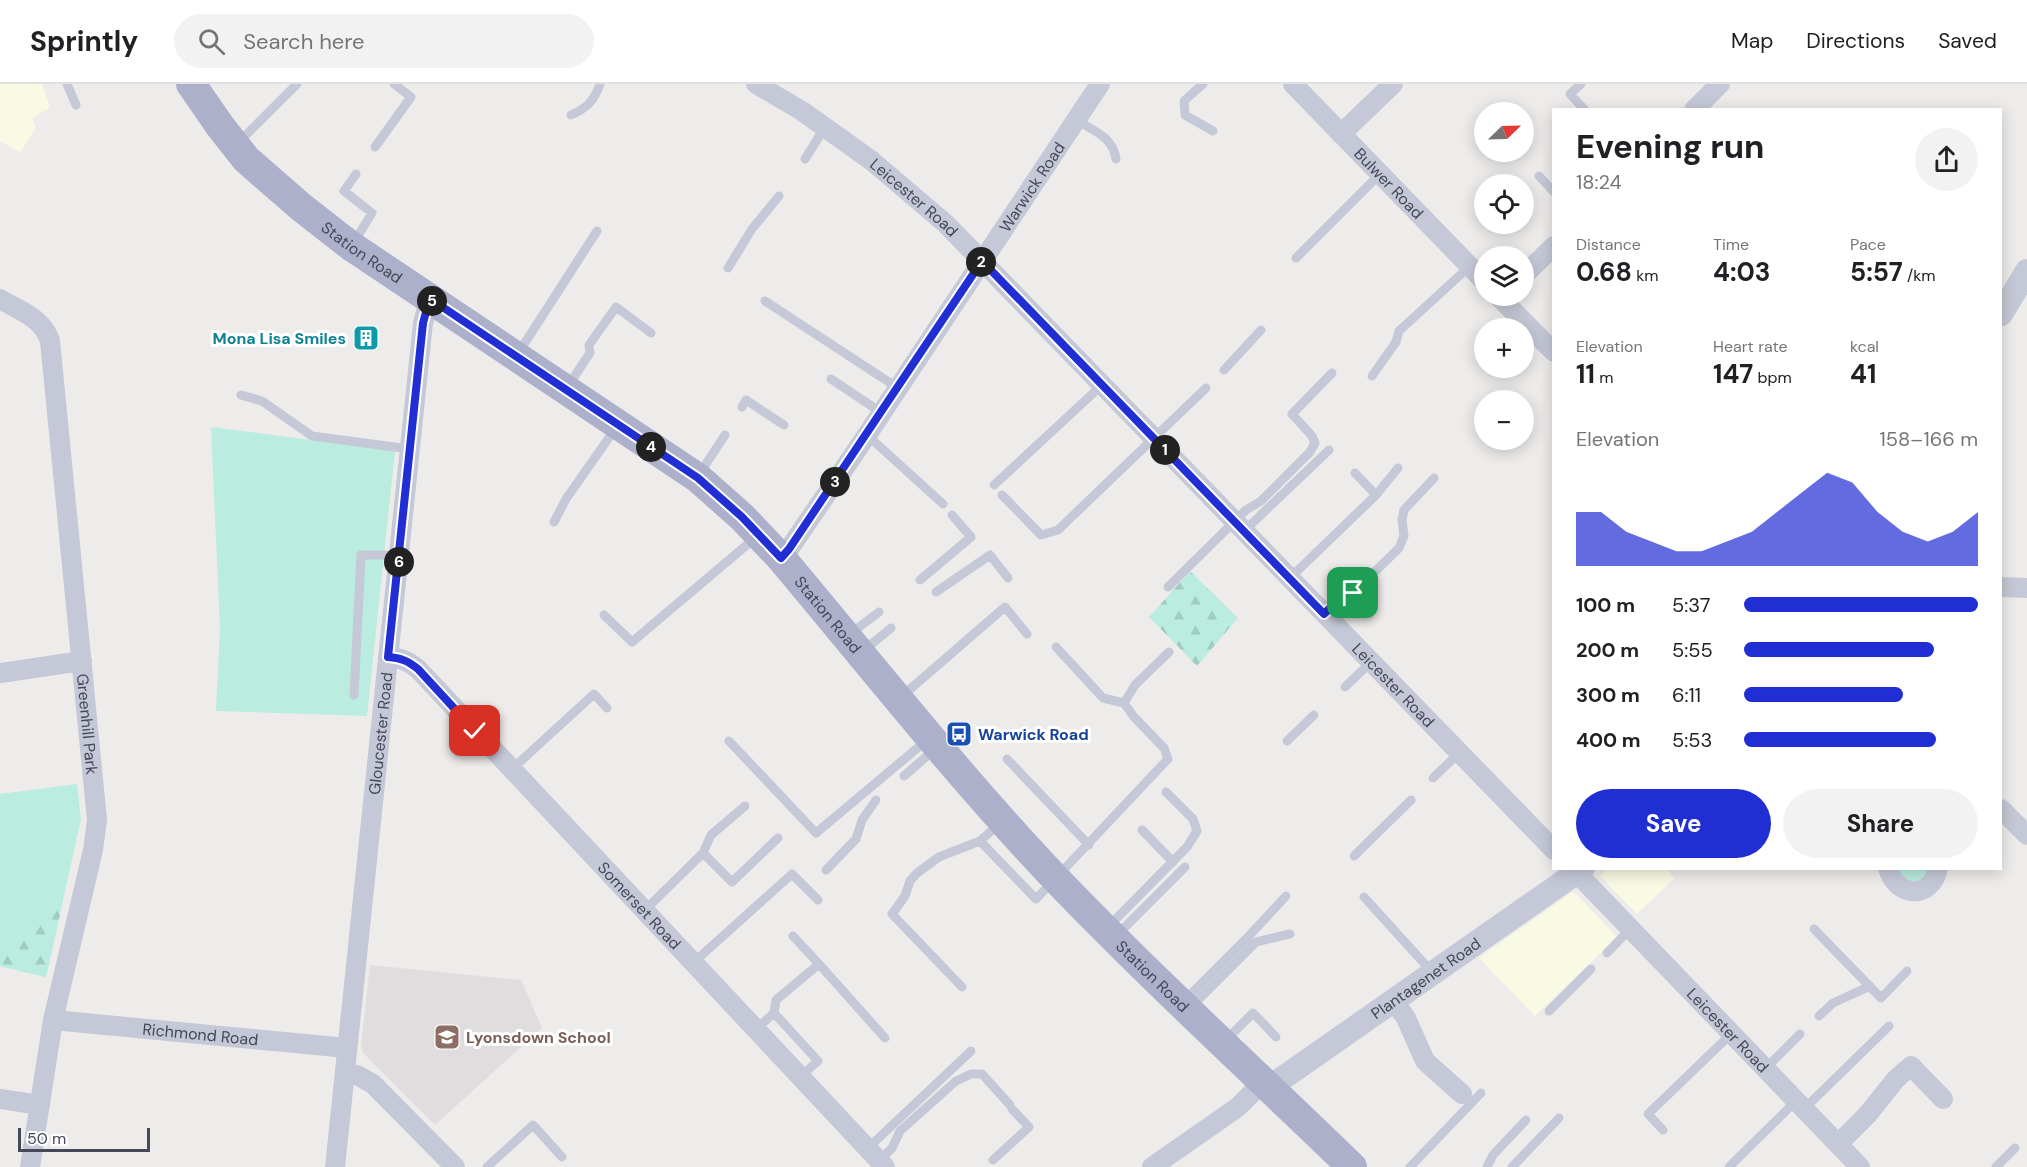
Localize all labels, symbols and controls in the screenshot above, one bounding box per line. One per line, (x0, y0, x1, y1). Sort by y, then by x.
search box (174, 14, 594, 68)
text: Sprintly (30, 23, 138, 60)
icon: search (195, 25, 228, 58)
text: Search here (243, 27, 365, 56)
text: Map (1731, 27, 1773, 55)
text: Directions (1806, 27, 1905, 55)
text: Saved (1938, 27, 1997, 55)
north arrow (1474, 102, 1534, 162)
map controls (1474, 102, 1534, 450)
text: Evening run (1576, 125, 1764, 168)
button: share (1915, 128, 1978, 191)
street label: Warwick Road (995, 138, 1070, 236)
street label: Bulwer Road (1350, 143, 1428, 223)
street label: Leicester Road (865, 154, 962, 241)
text: 18:24 (1576, 169, 1622, 195)
button: locate (1474, 174, 1534, 234)
street label: Station Road (317, 217, 406, 288)
text: Distance (1576, 234, 1641, 255)
text: Time (1713, 234, 1749, 255)
text: Pace (1850, 234, 1886, 255)
button: layers (1474, 246, 1534, 306)
pin: 2 (966, 247, 996, 277)
text: 2 (976, 251, 986, 272)
text: 0.68 (1576, 255, 1632, 289)
text: 4:03 (1713, 255, 1771, 289)
text: 5:57 (1850, 255, 1903, 289)
text: km (1632, 265, 1659, 286)
text: /km (1903, 265, 1936, 286)
pin: 5 (417, 286, 447, 316)
text: 5 (427, 290, 437, 311)
button: + (1474, 318, 1534, 378)
building icon: Mona Lisa Smiles (351, 323, 381, 353)
place label: Mona Lisa Smiles (213, 328, 346, 349)
text: Elevation (1576, 336, 1643, 357)
text: Heart rate (1713, 336, 1788, 357)
text: kcal (1850, 336, 1879, 357)
text: 11 (1576, 357, 1595, 391)
text: 147 (1713, 357, 1753, 391)
text: 41 (1850, 357, 1876, 391)
text: m (1595, 367, 1613, 388)
text: bpm (1753, 367, 1792, 388)
button: − (1474, 390, 1534, 450)
text: Elevation (1576, 426, 1659, 452)
text: 158–166 m (1880, 426, 1978, 452)
pin: 4 (636, 432, 666, 462)
pin: 1 (1150, 435, 1180, 465)
text: 4 (646, 436, 656, 457)
text: 1 (1162, 439, 1168, 460)
pin: 3 (820, 467, 850, 497)
text: 3 (830, 471, 840, 492)
pin: 6 (384, 547, 414, 577)
text: 6 (394, 551, 404, 572)
pin (1327, 567, 1378, 618)
street label: Station Road (790, 572, 866, 658)
icon: arrive (1336, 576, 1369, 609)
text: 100 m (1576, 592, 1635, 618)
text: 5:37 (1672, 592, 1710, 618)
text: 200 m (1576, 637, 1639, 663)
text: 5:55 (1672, 637, 1713, 663)
street label: Leicester Road (1348, 639, 1439, 732)
street label: Gloucester Road (364, 671, 398, 796)
street label: Greenhill Park (72, 673, 102, 775)
text: 300 m (1576, 682, 1640, 708)
text: 6:11 (1672, 682, 1701, 708)
pin (449, 705, 500, 756)
icon: check (458, 714, 491, 747)
bus stop icon: Warwick Road (944, 719, 974, 749)
place label: Warwick Road (978, 724, 1089, 745)
text: 400 m (1576, 727, 1641, 753)
text: 5:53 (1672, 727, 1712, 753)
button: Save (1576, 789, 1771, 858)
button: Share (1783, 789, 1978, 858)
street label: Somerset Road (593, 857, 686, 954)
street label: Plantagenet Road (1367, 933, 1485, 1024)
street label: Station Road (1111, 936, 1194, 1017)
street label: Leicester Road (1682, 984, 1773, 1077)
street label: Richmond Road (141, 1019, 259, 1050)
school or university icon: Lyonsdown School (432, 1022, 462, 1052)
place label: Lyonsdown School (466, 1027, 611, 1048)
scale bar (18, 1125, 150, 1152)
text: 50 m (27, 1128, 66, 1149)

